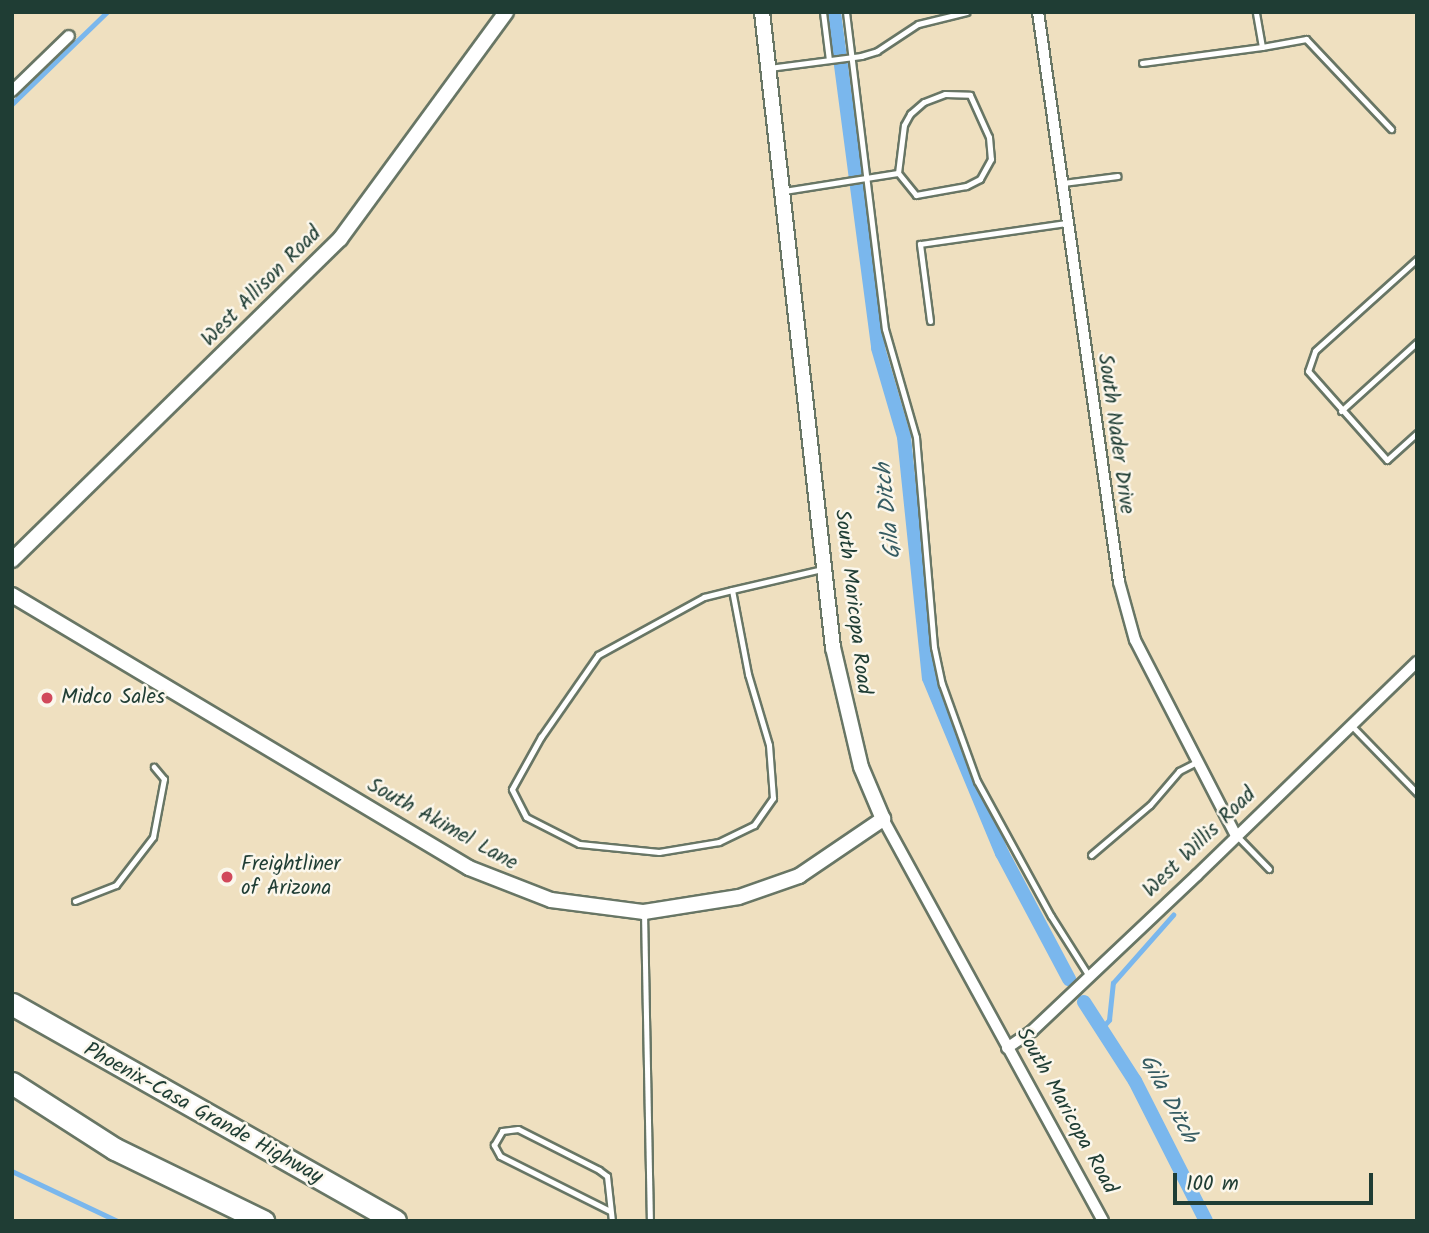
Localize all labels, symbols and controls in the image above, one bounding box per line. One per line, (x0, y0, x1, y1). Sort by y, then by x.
street label: West Allison Road (197, 222, 327, 352)
street label: South Nader Drive (1091, 352, 1139, 516)
water label: Gila Ditch (870, 461, 908, 561)
street label: South Maricopa Road (828, 508, 876, 696)
place label: Midco Sales (61, 685, 165, 711)
marker: Midco Sales (39, 690, 55, 706)
street label: South Akimel Lane (362, 773, 522, 877)
street label: West Willis Road (1138, 783, 1262, 903)
place label: Freightliner of Arizona (241, 852, 340, 902)
marker: Freightliner of Arizona (219, 869, 235, 885)
street label: South Maricopa Road (1010, 1023, 1122, 1199)
street label: Phoenix-Casa Grande Highway (79, 1038, 327, 1190)
water label: Gila Ditch (1133, 1050, 1203, 1148)
scale bar (1177, 1160, 1376, 1204)
text: 100 m (1186, 1168, 1239, 1201)

